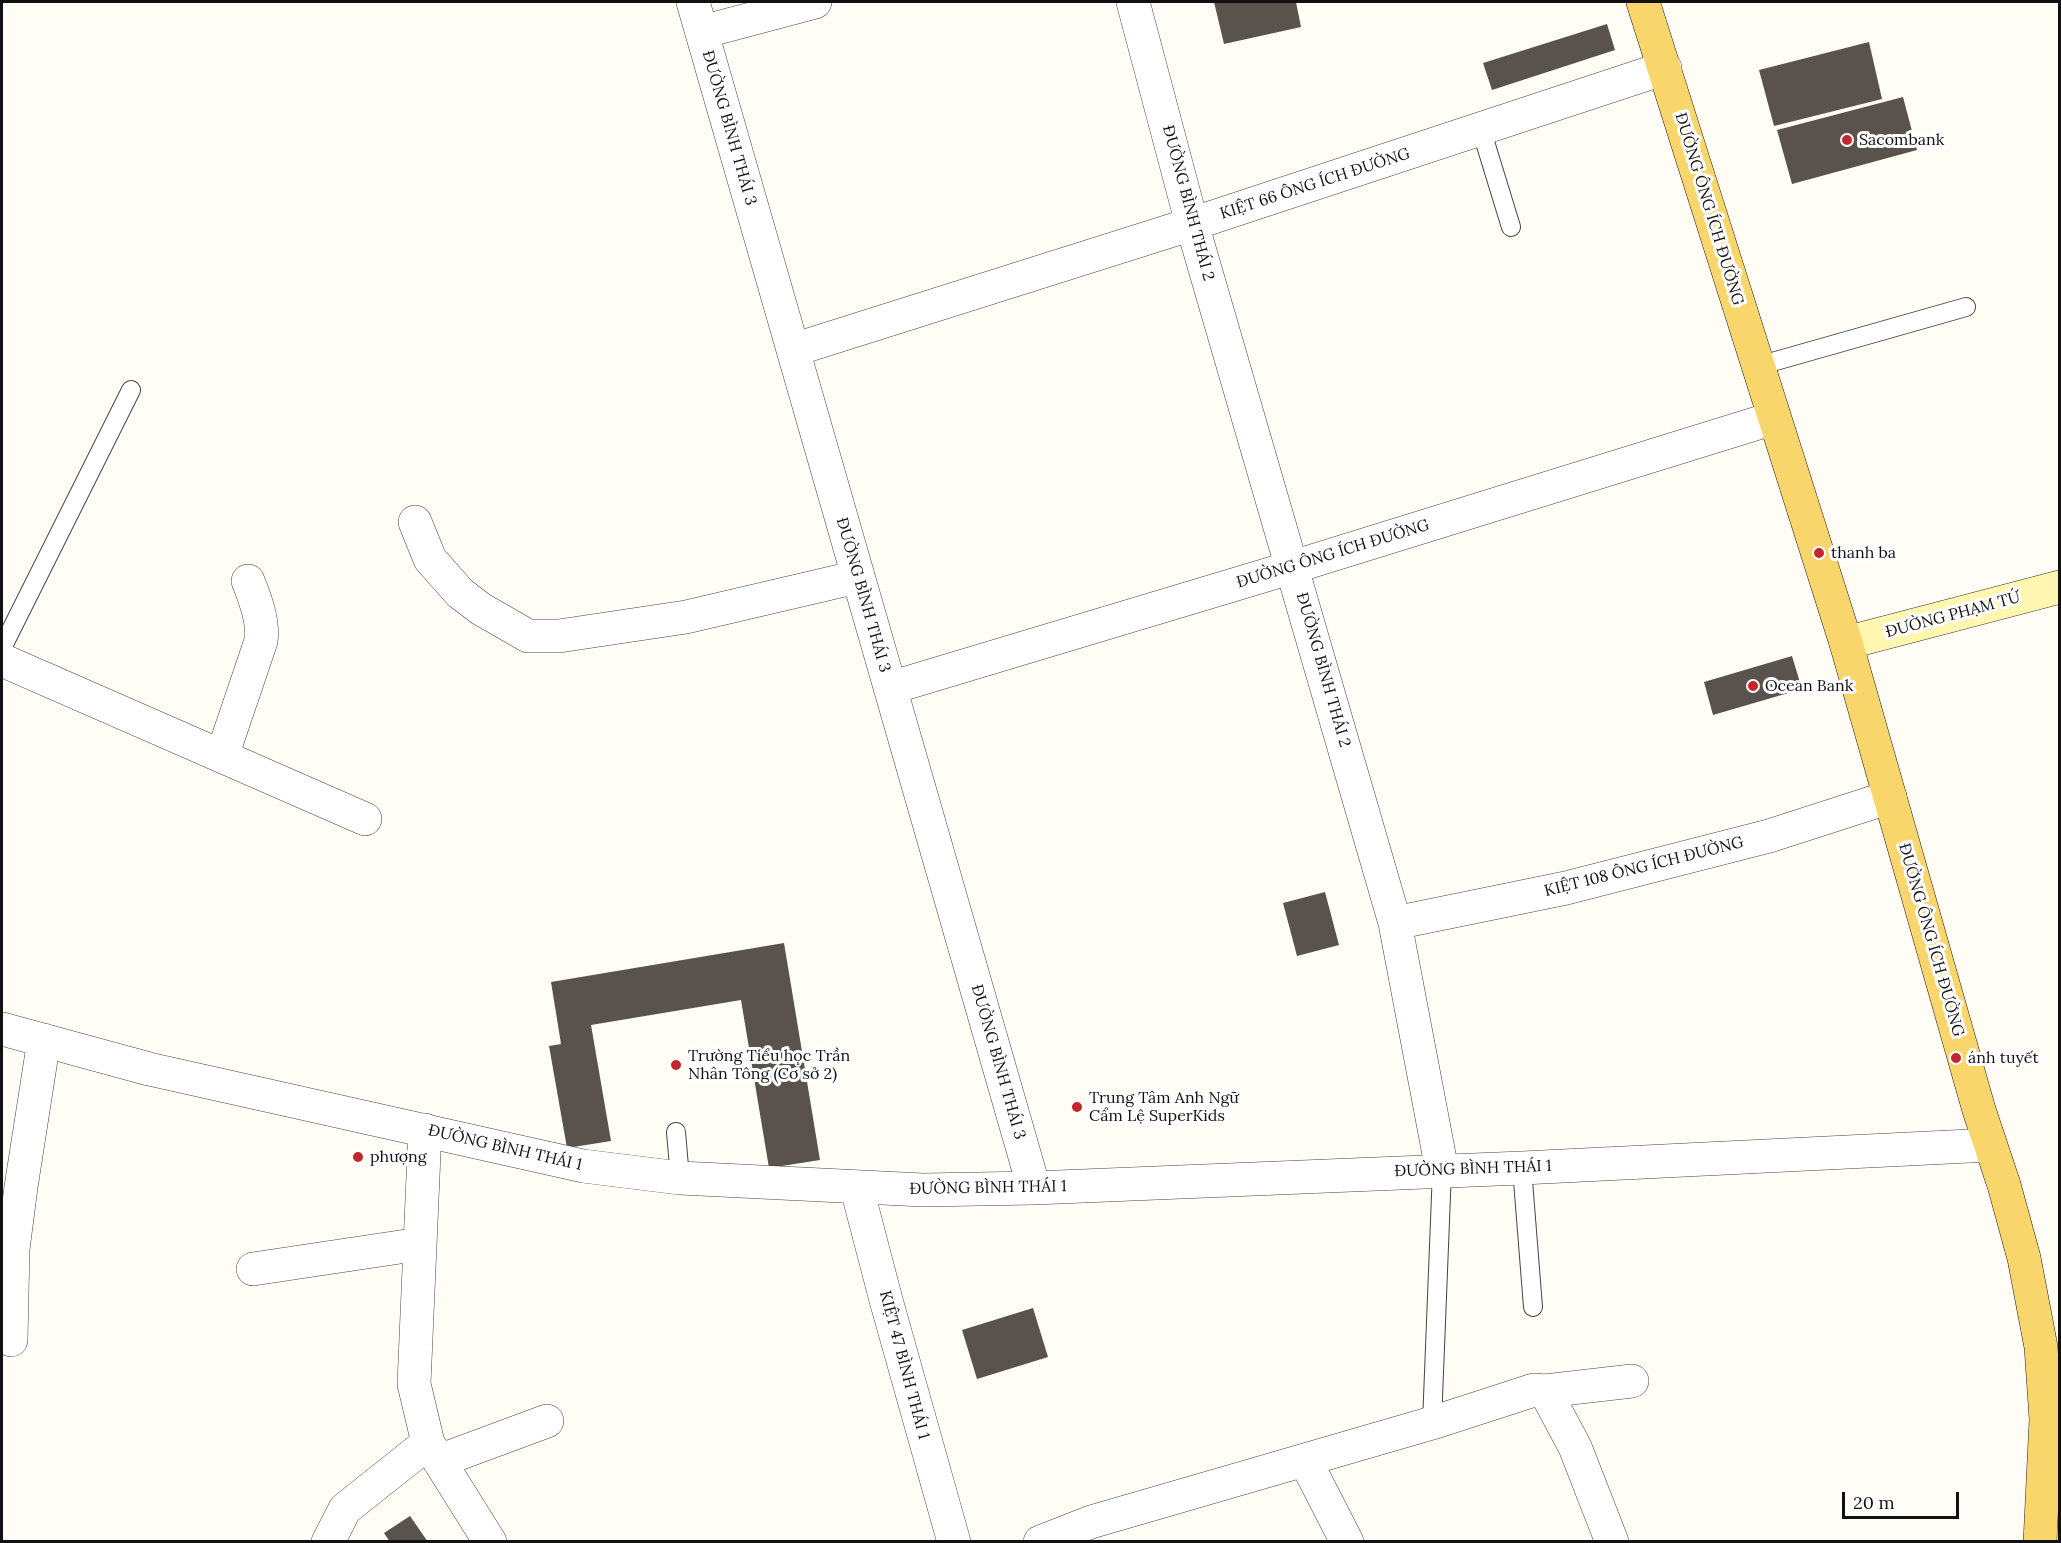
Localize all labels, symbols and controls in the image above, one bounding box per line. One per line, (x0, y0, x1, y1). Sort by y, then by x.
street label: ĐƯỜNG BÌNH THÁI 3 (698, 48, 760, 208)
street label: ĐƯỜNG ÔNG ÍCH ĐƯỜNG (1671, 110, 1747, 308)
street label: ĐƯỜNG BÌNH THÁI 2 (1158, 123, 1218, 283)
place label: Sacombank (1859, 130, 1944, 150)
marker: Sacombank (1840, 133, 1854, 147)
street label: KIỆT 66 ÔNG ÍCH ĐƯỜNG (1218, 144, 1412, 224)
street label: ĐƯỜNG BÌNH THÁI 3 (832, 515, 894, 675)
street label: ĐƯỜNG ÔNG ÍCH ĐƯỜNG (1234, 516, 1432, 592)
place label: thanh ba (1831, 543, 1896, 563)
marker: thanh ba (1812, 546, 1826, 560)
street label: ĐƯỜNG PHẠM TỨ (1884, 588, 2022, 642)
street label: ĐƯỜNG BÌNH THÁI 2 (1292, 590, 1354, 750)
place label: Ocean Bank (1765, 676, 1853, 696)
marker: Ocean Bank (1746, 679, 1760, 693)
street label: KIỆT 108 ÔNG ÍCH ĐƯỜNG (1542, 833, 1746, 901)
street label: ĐƯỜNG ÔNG ÍCH ĐƯỜNG (1894, 841, 1968, 1039)
street label: ĐƯỜNG BÌNH THÁI 3 (967, 982, 1029, 1142)
place label: Trường Tiểu học Trần Nhân Tông (Cơ sở 2) (688, 1046, 850, 1084)
place label: ánh tuyết (1968, 1048, 2039, 1068)
marker: ánh tuyết (1949, 1051, 1963, 1065)
marker: Trường Tiểu học Trần Nhân Tông (Cơ sở 2) (669, 1058, 683, 1072)
place label: Trung Tâm Anh Ngữ Cẩm Lệ SuperKids (1089, 1088, 1239, 1126)
marker: Trung Tâm Anh Ngữ Cẩm Lệ SuperKids (1070, 1100, 1084, 1114)
street label: ĐƯỜNG BÌNH THÁI 1 (426, 1121, 584, 1175)
place label: phượng (370, 1147, 427, 1167)
marker: phượng (351, 1150, 365, 1164)
street label: ĐƯỜNG BÌNH THÁI 1 (1394, 1157, 1552, 1181)
street label: ĐƯỜNG BÌNH THÁI 1 (909, 1177, 1067, 1199)
street label: KIỆT 47 BÌNH THÁI 1 (875, 1289, 933, 1441)
scale bar (1845, 1480, 1962, 1518)
text: 20 m (1853, 1491, 1895, 1514)

